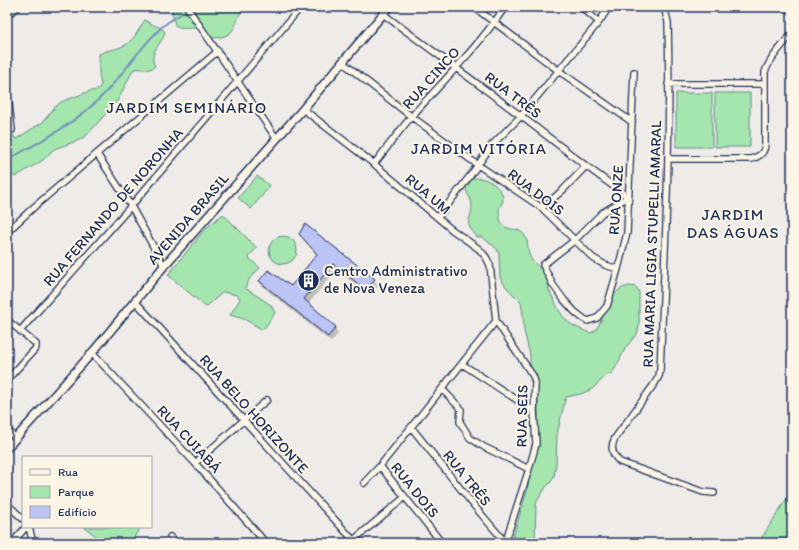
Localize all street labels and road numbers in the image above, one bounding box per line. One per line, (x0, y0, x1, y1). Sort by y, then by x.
street label: RUA CINCO (398, 43, 464, 113)
street label: RUA TRÊS (481, 68, 545, 122)
street label: RUA MARIA LIGIA STUPELLI AMARAL (639, 120, 665, 368)
street label: RUA FERNANDO DE NORONHA (39, 124, 187, 290)
street label: RUA DOIS (504, 165, 568, 219)
street label: RUA ONZE (605, 165, 627, 235)
street label: AVENIDA BRASIL (143, 169, 233, 268)
street label: RUA UM (402, 170, 454, 218)
street label: RUA BELO HORIZONTE (196, 351, 312, 477)
street label: RUA SEIS (512, 384, 532, 448)
street label: RUA CUIABÁ (153, 401, 225, 477)
street label: RUA TRÊS (439, 447, 495, 509)
street label: RUA DOIS (387, 459, 443, 521)

